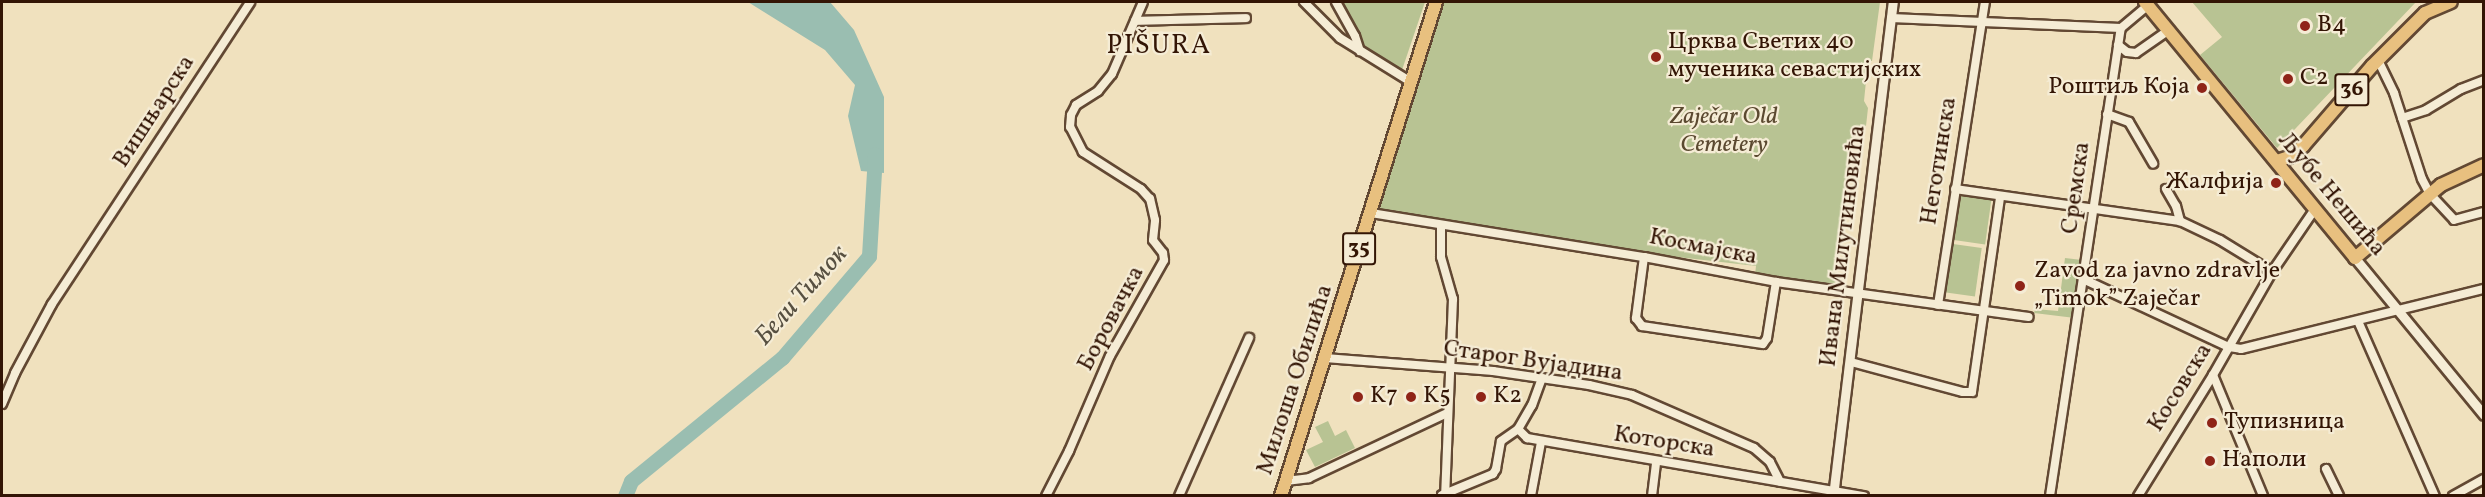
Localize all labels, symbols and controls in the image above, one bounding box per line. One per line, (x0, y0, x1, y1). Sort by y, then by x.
place label: B4 (2317, 12, 2346, 40)
marker: B4 (2298, 19, 2312, 33)
place label: Црква Светих 40 мученика севастијских (1668, 29, 1921, 85)
district label: PIŠURA (1107, 31, 1211, 63)
street label: Вишњарска (108, 50, 202, 174)
marker: Црква Светих 40 мученика севастијских (1649, 50, 1663, 64)
place label: C2 (2300, 65, 2329, 93)
road number: 36 (2334, 71, 2370, 109)
marker: C2 (2281, 72, 2295, 86)
place label: Роштиљ Која (2048, 74, 2190, 102)
marker: Роштиљ Која (2195, 81, 2209, 95)
street label: Неготинска (1916, 95, 1964, 227)
park label: Zaječar Old Cemetery (1670, 104, 1778, 160)
street label: Ивана Милутиновића (1815, 123, 1873, 369)
street label: Љубе Нешића (2271, 127, 2391, 263)
street label: Сремска (2056, 140, 2098, 236)
place label: Жалфија (2165, 169, 2264, 197)
marker: Жалфија (2269, 176, 2283, 190)
street label: Космајска (1647, 223, 1759, 273)
road number: 35 (1341, 230, 1377, 268)
water label: Бели Тимок (749, 240, 855, 352)
place label: Zavod za javno zdravlje „Timok” Zaječar (2034, 258, 2280, 314)
street label: Боровачка (1072, 262, 1152, 376)
marker: Zavod za javno zdravlje „Timok” Zaječar (2011, 277, 2029, 295)
street label: Милоша Обилића (1252, 281, 1340, 479)
street label: Старог Вујадина (1441, 335, 1625, 389)
street label: Косовска (2142, 338, 2220, 438)
place label: K7 (1370, 383, 1398, 411)
place label: K5 (1423, 383, 1451, 411)
place label: K2 (1493, 383, 1522, 411)
marker: K7 (1351, 390, 1365, 404)
marker: K5 (1404, 390, 1418, 404)
marker: K2 (1474, 390, 1488, 404)
place label: Тупизница (2224, 409, 2345, 437)
marker: Тупизница (2205, 416, 2219, 430)
street label: Которска (1611, 421, 1717, 465)
place label: Наполи (2222, 447, 2306, 475)
marker: Наполи (2203, 454, 2217, 468)

